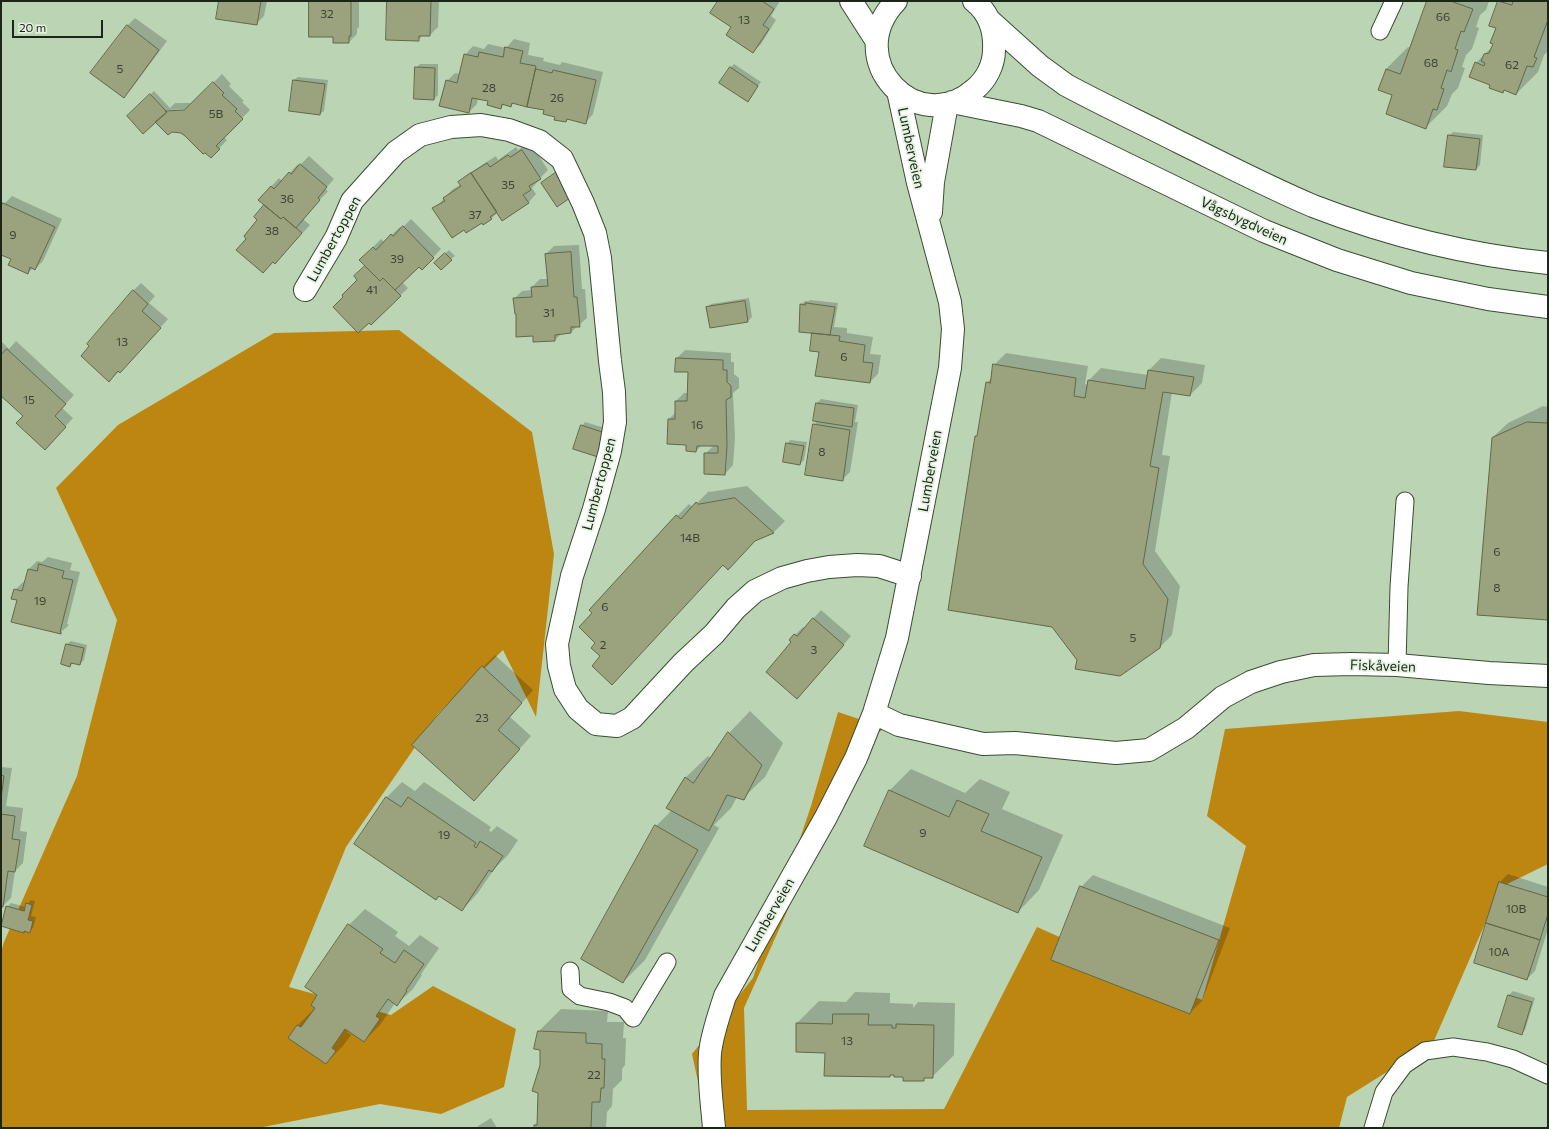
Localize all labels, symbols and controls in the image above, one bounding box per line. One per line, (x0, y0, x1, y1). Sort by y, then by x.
house number: 32 (320, 7, 334, 21)
house number: 66 (1436, 10, 1450, 24)
scale bar (14, 12, 105, 38)
house number: 13 (738, 13, 750, 27)
text: 20 m (19, 20, 46, 34)
house number: 68 (1424, 56, 1438, 70)
house number: 62 (1505, 58, 1519, 72)
house number: 5 (117, 62, 123, 76)
house number: 28 (482, 81, 496, 95)
house number: 26 (550, 91, 564, 105)
street label: Lumberveien (894, 106, 928, 190)
house number: 5B (209, 107, 223, 121)
house number: 35 (501, 178, 515, 192)
house number: 36 (280, 192, 294, 206)
street label: Lumbertoppen (304, 193, 364, 285)
street label: Vågsbygdveien (1198, 193, 1290, 249)
house number: 37 (468, 208, 482, 222)
house number: 38 (265, 224, 279, 238)
house number: 9 (9, 228, 17, 242)
house number: 39 (390, 252, 404, 266)
house number: 41 (366, 283, 378, 297)
house number: 31 (543, 306, 555, 320)
house number: 13 (116, 335, 128, 349)
house number: 6 (840, 350, 848, 364)
house number: 15 (23, 393, 35, 407)
house number: 16 (691, 418, 703, 432)
street label: Lumberveien (915, 429, 945, 513)
street label: Lumbertoppen (579, 436, 619, 532)
house number: 8 (818, 445, 826, 459)
house number: 14B (680, 531, 700, 545)
house number: 6 (1493, 545, 1501, 559)
house number: 8 (1493, 581, 1501, 595)
house number: 19 (34, 594, 46, 608)
house number: 6 (601, 600, 609, 614)
house number: 5 (1130, 631, 1136, 645)
house number: 2 (600, 638, 606, 652)
house number: 3 (811, 643, 817, 657)
street label: Fiskåveien (1350, 656, 1416, 676)
house number: 23 (475, 711, 489, 725)
house number: 9 (919, 826, 927, 840)
house number: 19 (438, 828, 450, 842)
street label: Lumberveien (742, 875, 798, 955)
house number: 10B (1506, 902, 1526, 916)
house number: 10A (1489, 945, 1509, 959)
house number: 13 (841, 1034, 853, 1048)
house number: 22 (587, 1068, 601, 1082)

